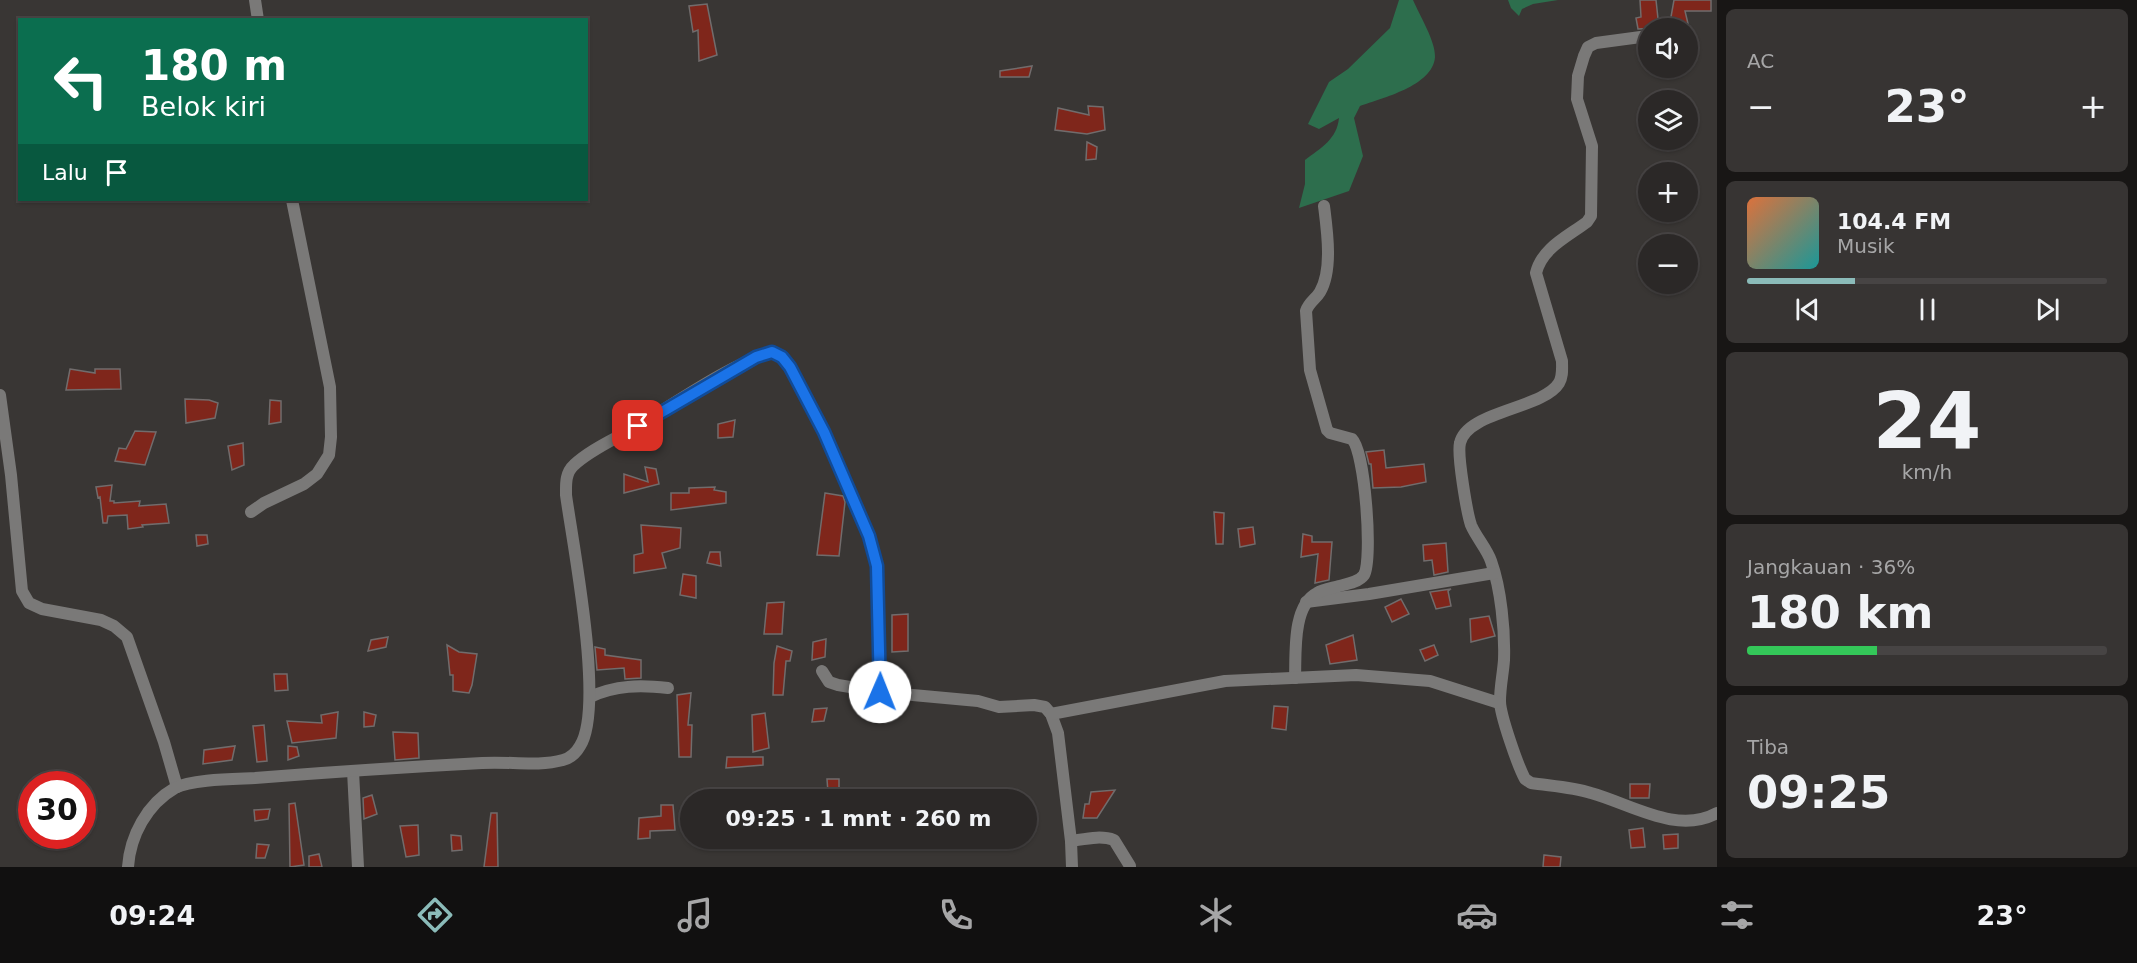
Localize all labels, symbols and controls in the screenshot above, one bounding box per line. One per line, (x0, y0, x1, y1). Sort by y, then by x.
map controls (1638, 18, 1698, 294)
button: sound (1638, 18, 1698, 78)
text: 180 m (141, 41, 287, 90)
icon: left (42, 42, 120, 120)
text: AC (1747, 49, 1774, 73)
text: 23° (1884, 80, 1970, 133)
text: − (1747, 87, 1775, 126)
text: + (2079, 87, 2107, 126)
button: layers (1638, 90, 1698, 150)
text: Belok kiri (141, 91, 266, 122)
icon: arrive (100, 156, 133, 189)
text: Lalu (42, 160, 88, 185)
button: + (1638, 162, 1698, 222)
text: 104.4 FM (1837, 209, 1951, 234)
button: − (1638, 234, 1698, 294)
text: Musik (1837, 234, 1895, 258)
icon: previous (1791, 293, 1824, 326)
icon: pause (1911, 293, 1944, 326)
icon: next (2031, 293, 2064, 326)
text: 24 (1873, 376, 1981, 466)
pin (612, 400, 663, 451)
icon: arrive (621, 409, 654, 442)
text: km/h (1902, 460, 1952, 484)
text: Jangkauan · 36% (1747, 555, 1915, 579)
text: 180 km (1747, 586, 1933, 639)
position arrow (848, 660, 912, 724)
text: Tiba (1747, 735, 1789, 759)
text: 09:25 (1747, 766, 1890, 819)
speed limit sign: 30 (18, 771, 96, 849)
text: 09:25 · 1 mnt · 260 m (726, 806, 991, 831)
icon: directions (414, 894, 456, 936)
icon: music (674, 894, 716, 936)
icon: phone (935, 894, 977, 936)
icon: climate (1195, 894, 1237, 936)
icon: car (1456, 894, 1498, 936)
icon: filters (1716, 894, 1758, 936)
text: 09:24 (109, 900, 195, 931)
text: 23° (1977, 900, 2028, 931)

